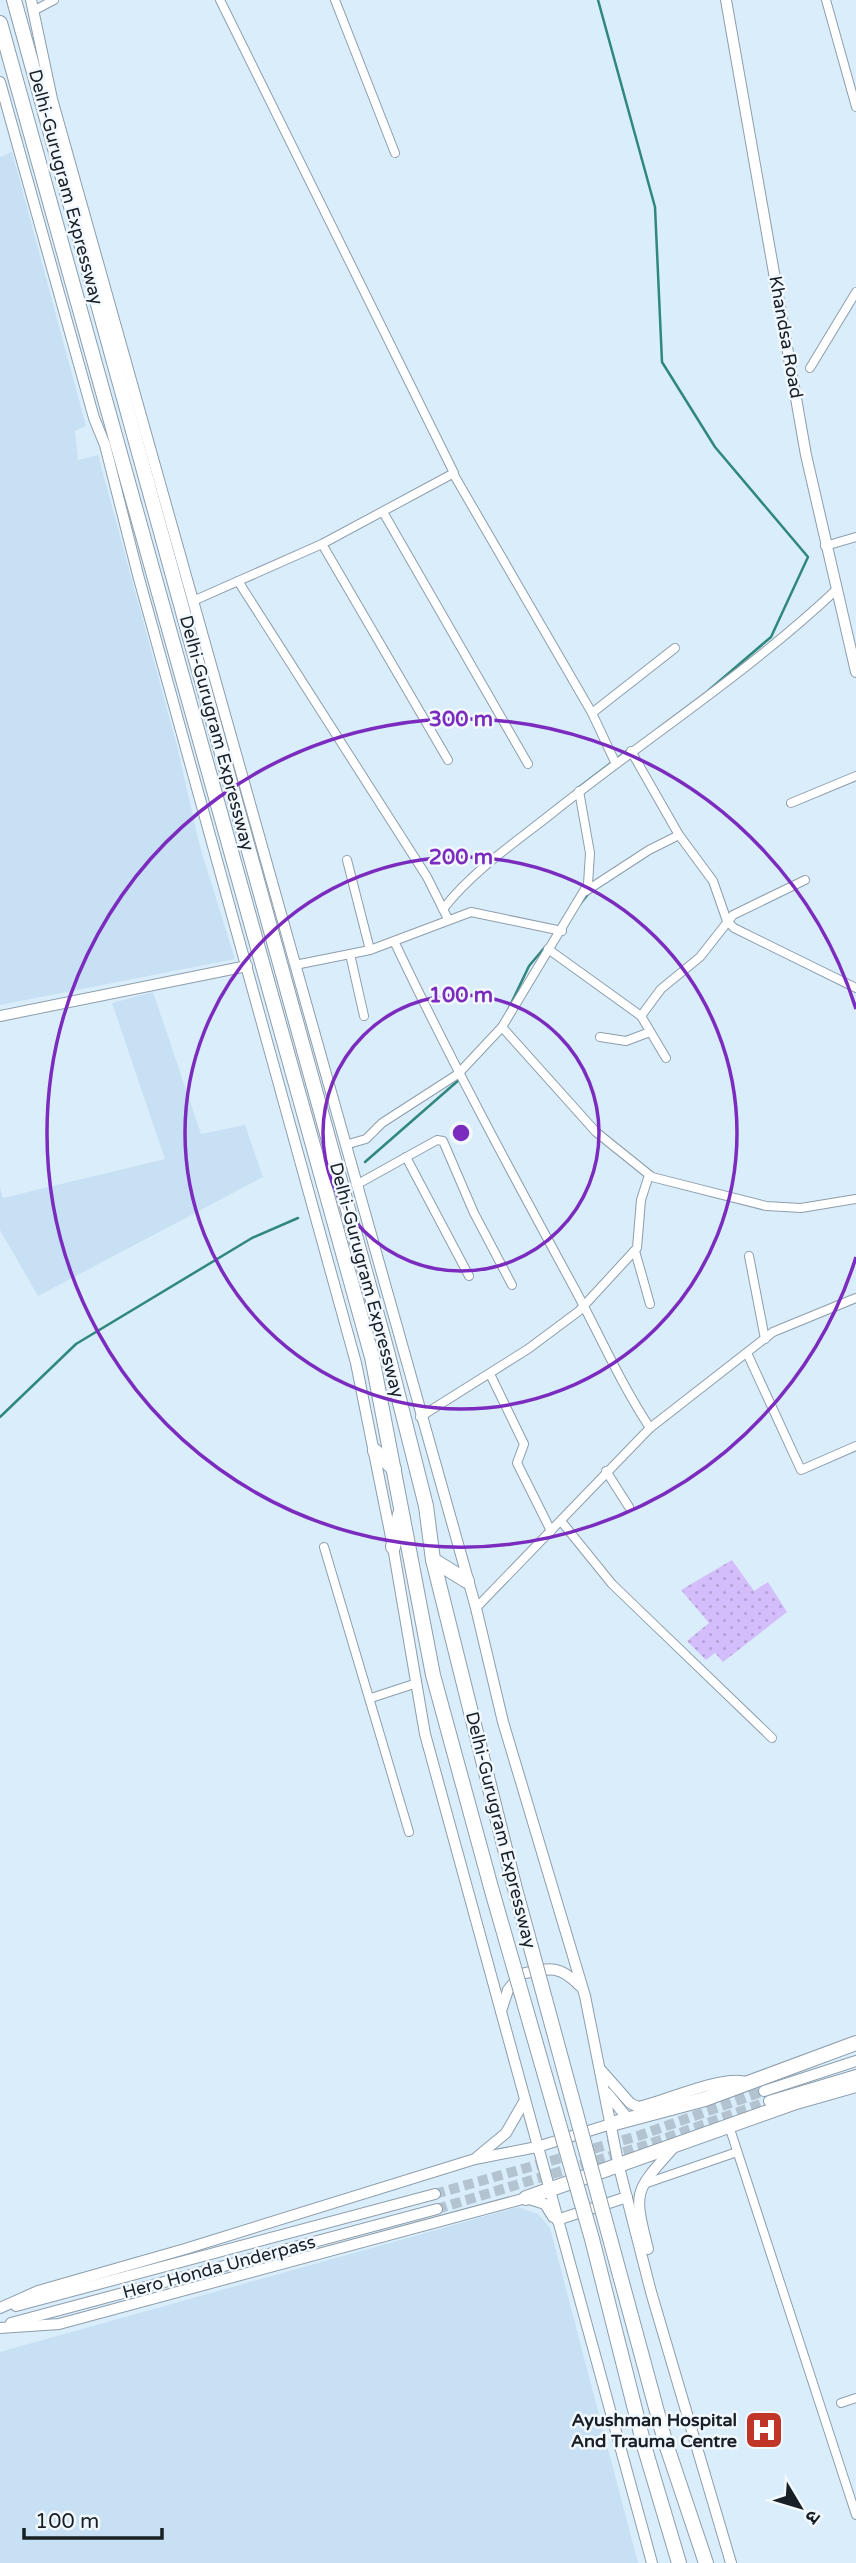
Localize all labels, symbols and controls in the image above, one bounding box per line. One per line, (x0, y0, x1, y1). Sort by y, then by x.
street label: Delhi-Gurugram Expressway (24, 67, 108, 308)
street label: Khandsa Road (764, 274, 808, 400)
street label: Delhi-Gurugram Expressway (175, 613, 259, 854)
text: 300 m (429, 707, 493, 732)
text: 200 m (429, 845, 493, 870)
text: 100 m (429, 983, 493, 1008)
centre of rings (449, 1121, 473, 1145)
street label: Delhi-Gurugram Expressway (325, 1160, 409, 1401)
street label: Delhi-Gurugram Expressway (461, 1709, 541, 1951)
street label: Hero Honda Underpass (120, 2231, 318, 2303)
place label: Ayushman Hospital And Trauma Centre (571, 2409, 737, 2452)
hospital icon: Ayushman Hospital And Trauma Centre (743, 2409, 785, 2451)
north arrow (765, 2472, 835, 2542)
scale bar (24, 2496, 163, 2540)
text: उ (800, 2506, 825, 2529)
text: 100 m (35, 2509, 99, 2534)

